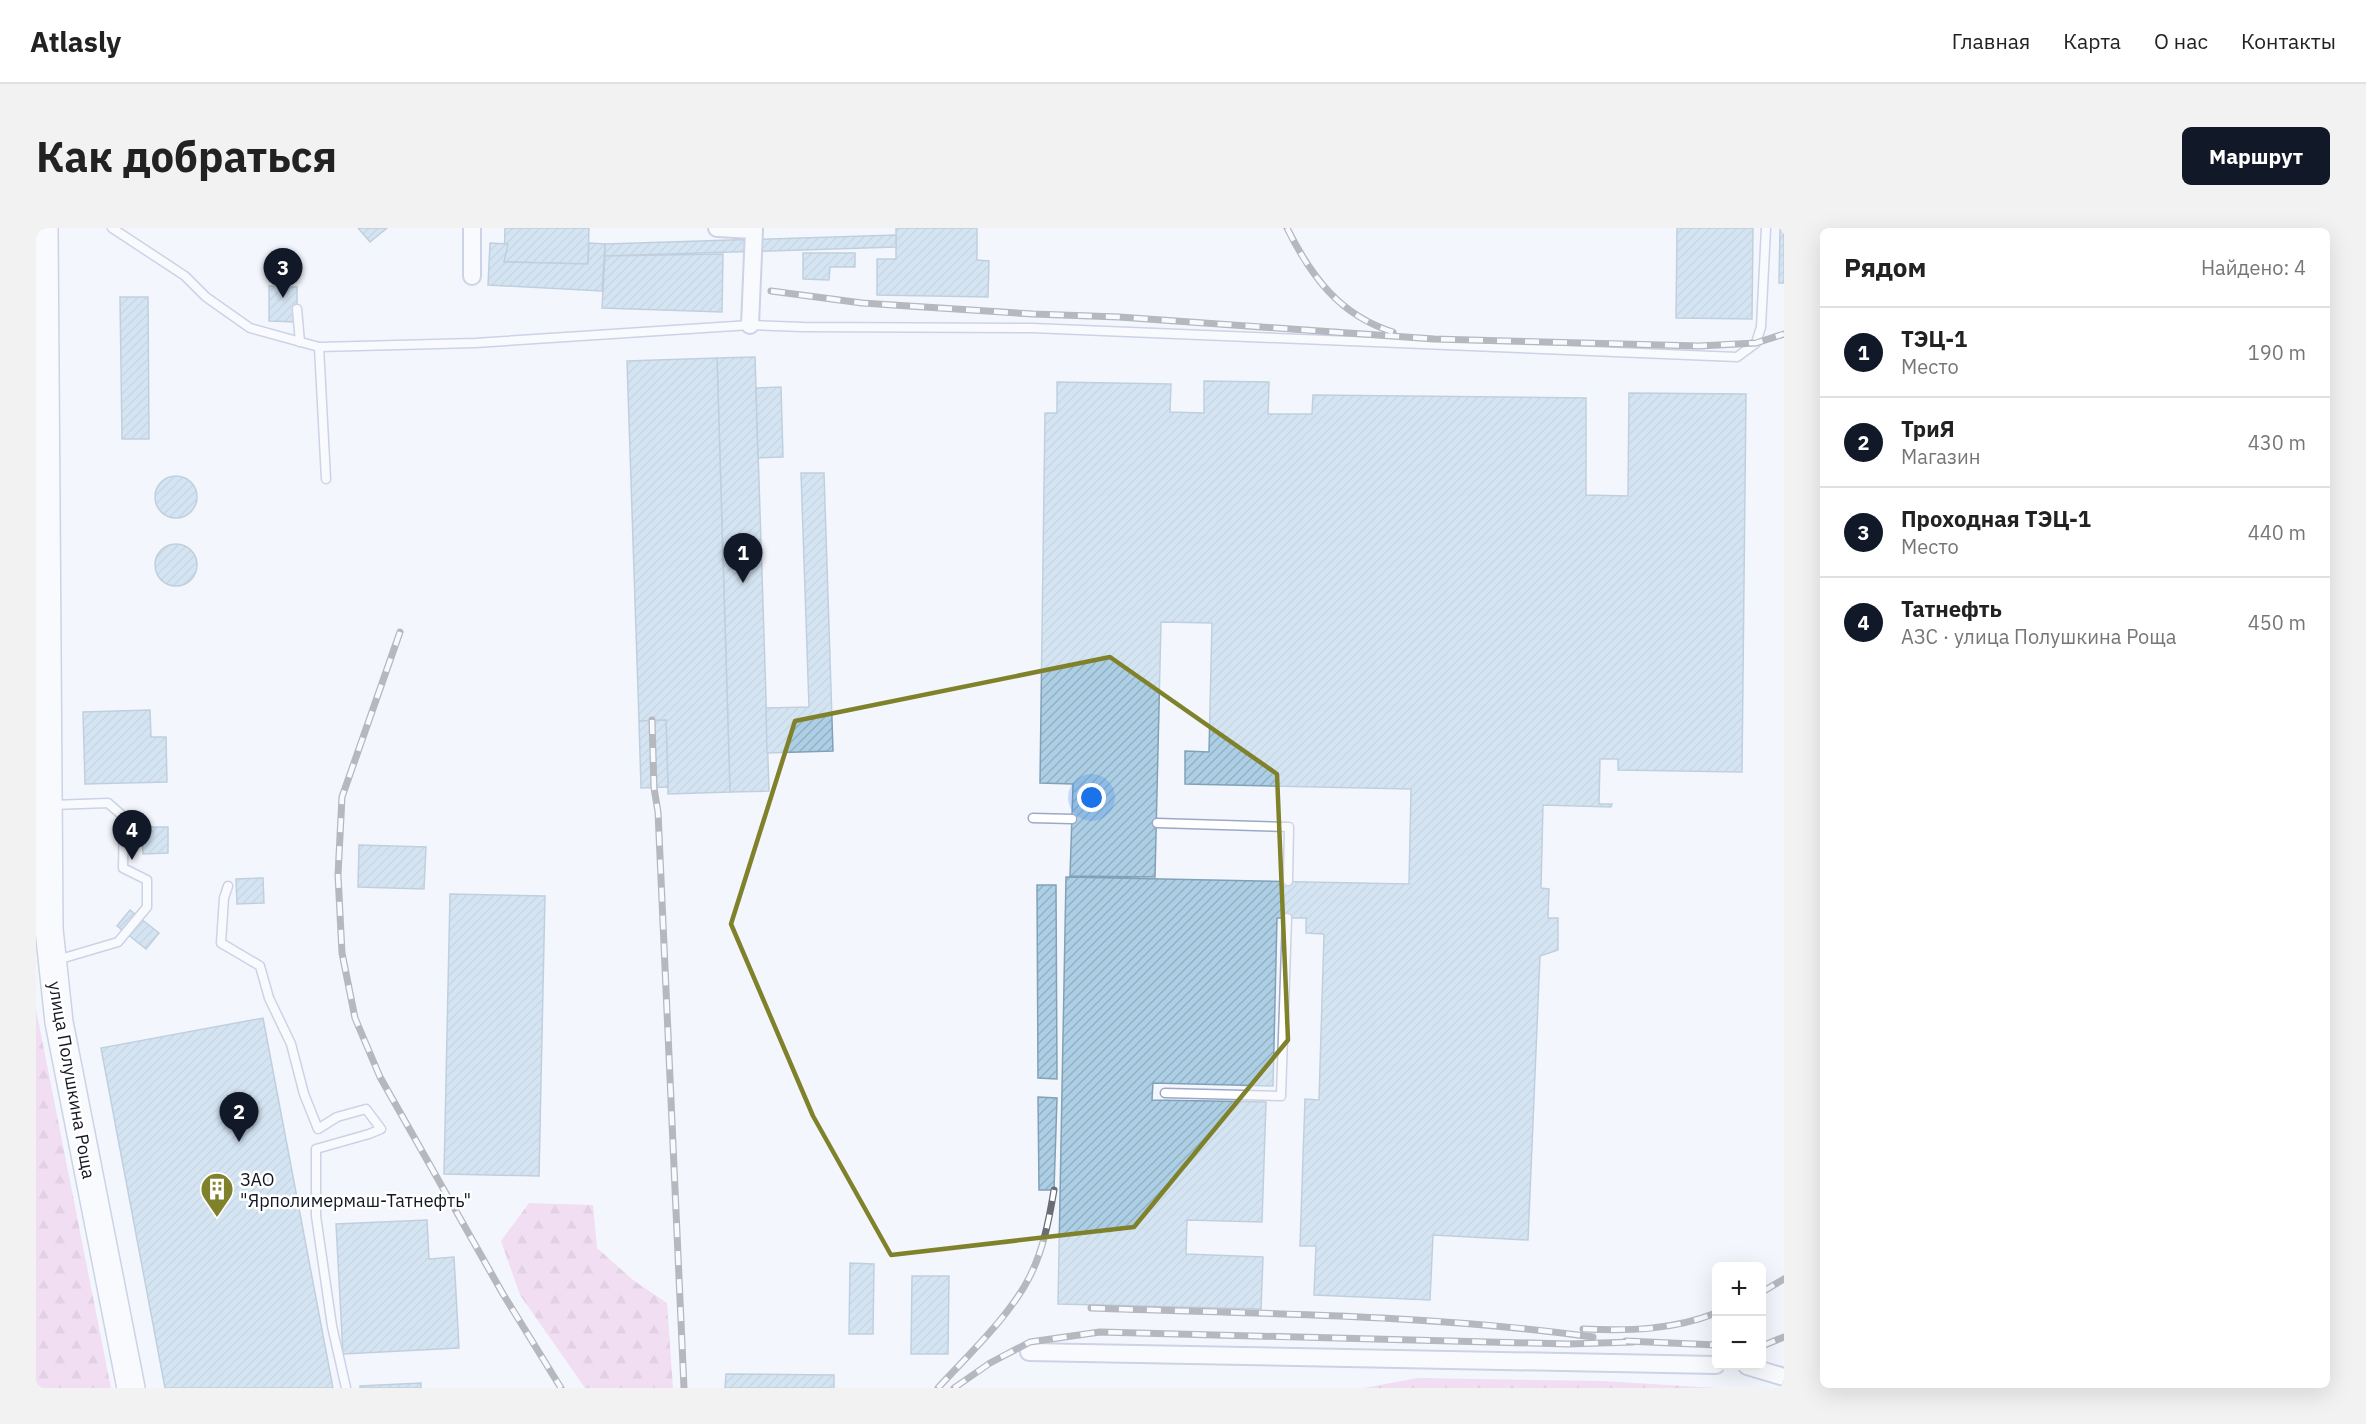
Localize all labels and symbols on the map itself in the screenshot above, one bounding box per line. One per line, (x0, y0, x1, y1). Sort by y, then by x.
pin: 3 (264, 248, 302, 298)
pin: 1 (724, 534, 762, 583)
your location (1077, 783, 1106, 812)
pin: 4 (112, 810, 152, 860)
street label: улица Полушкина Роща (43, 979, 101, 1181)
pin: 2 (220, 1092, 258, 1142)
place label: ЗАО "Ярполимермаш-Татнефть" (240, 1168, 471, 1212)
building icon: ЗАО "Ярполимермаш-Татнефть" (199, 1171, 235, 1218)

